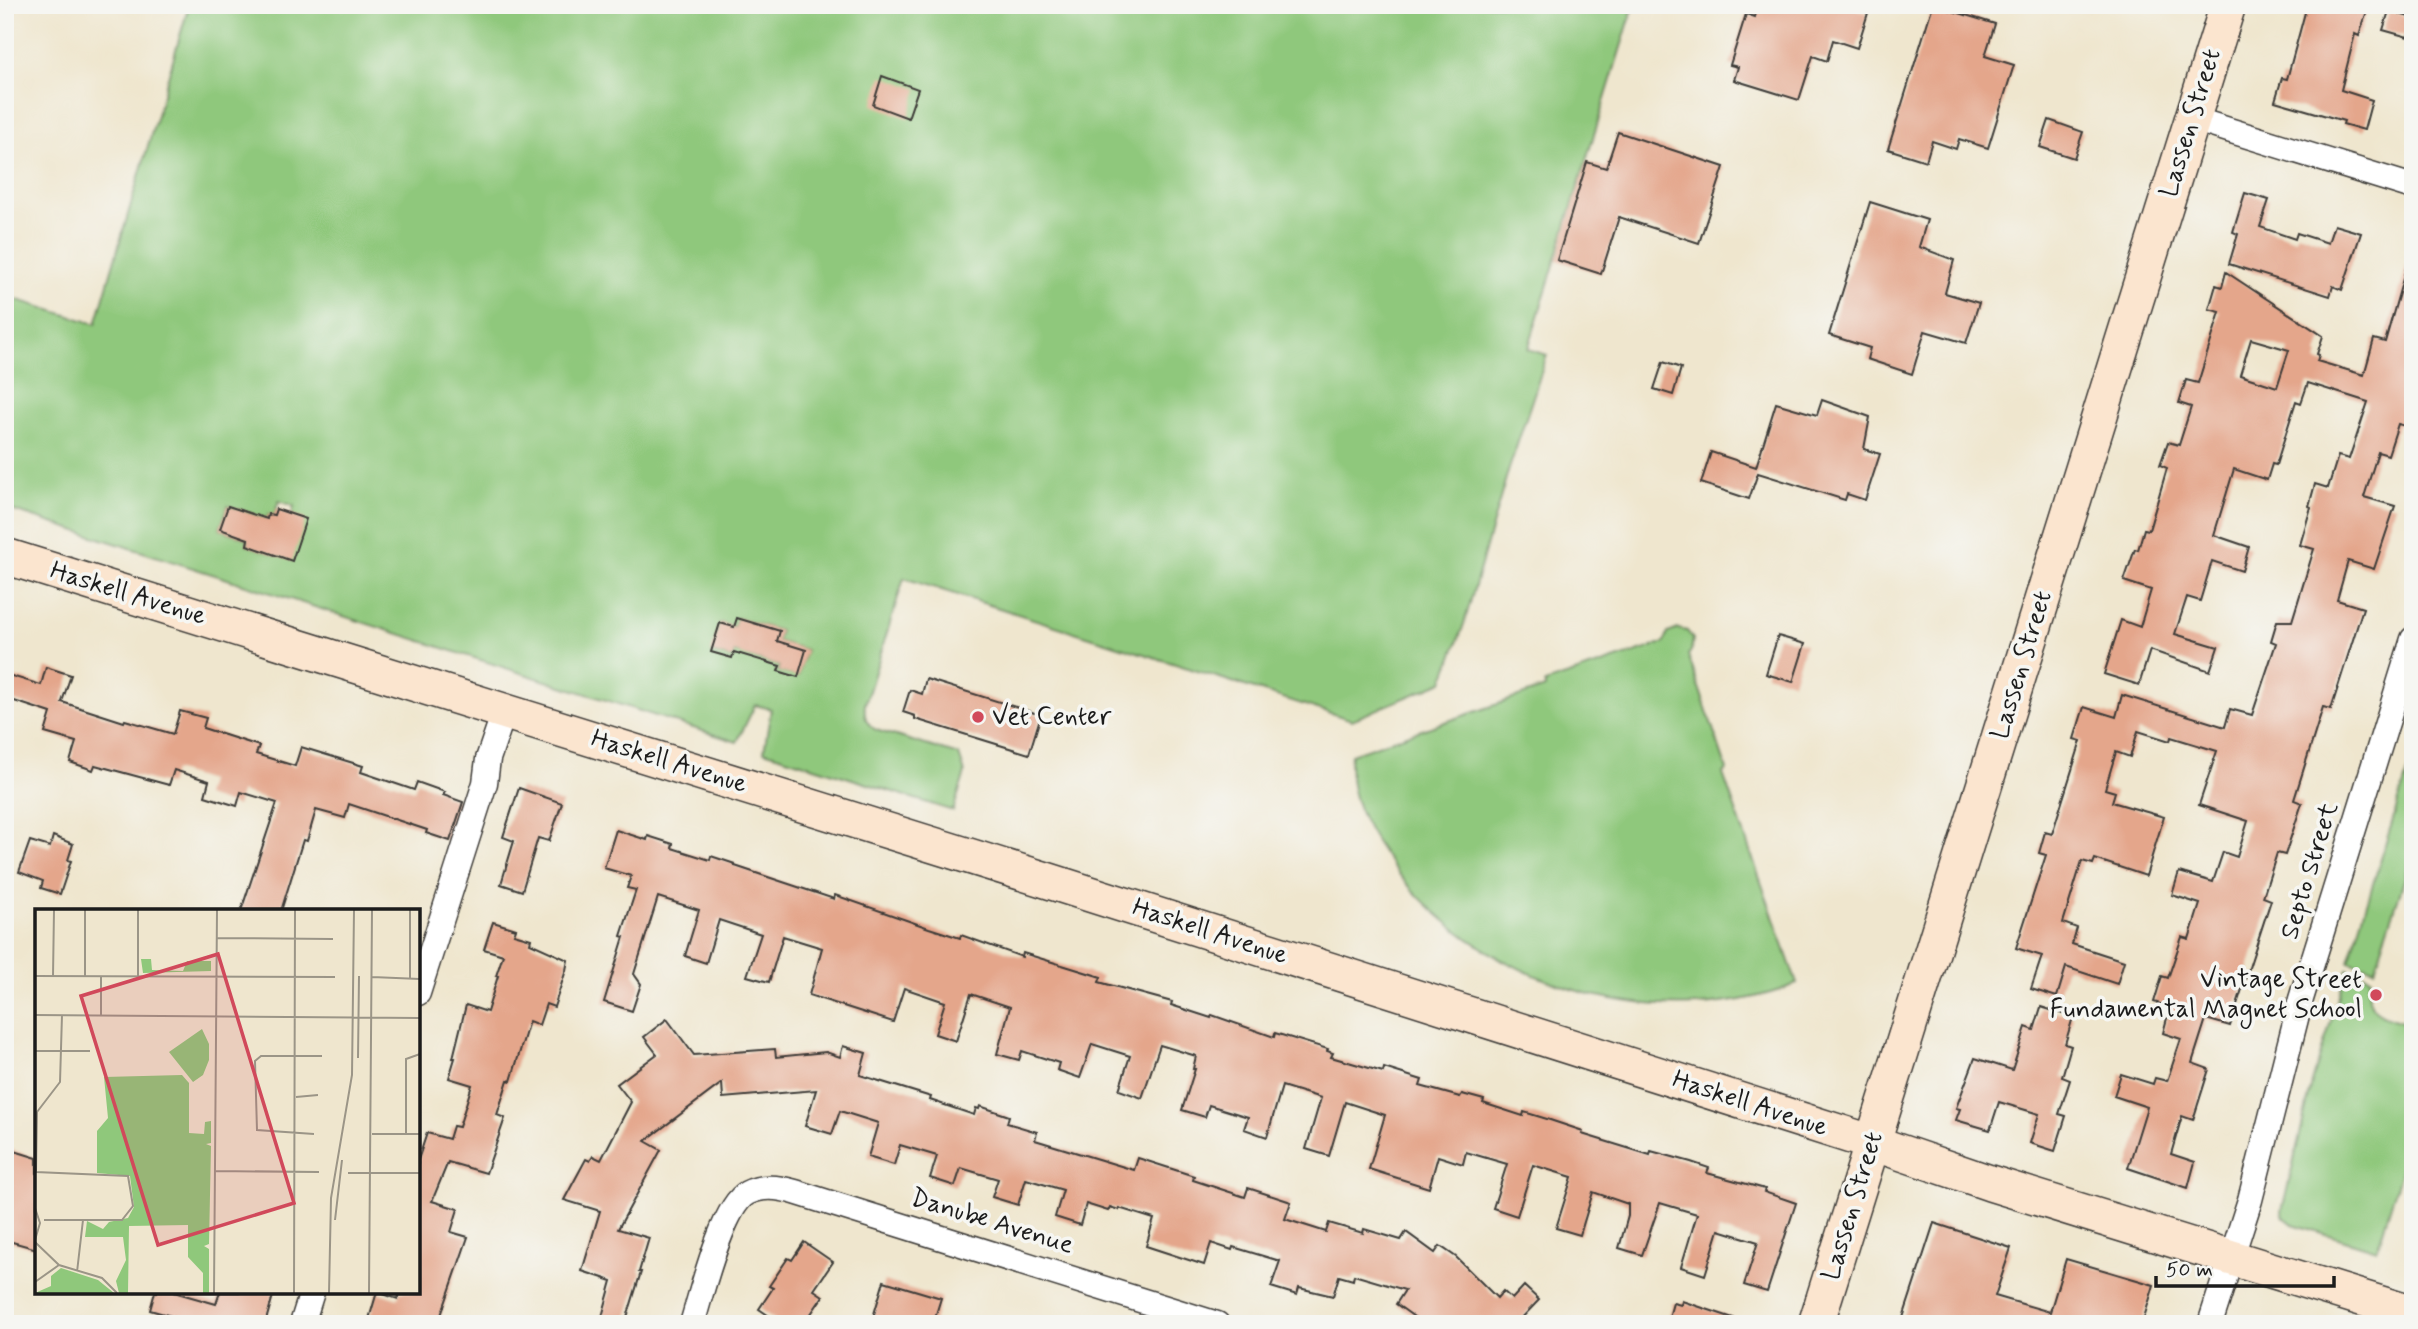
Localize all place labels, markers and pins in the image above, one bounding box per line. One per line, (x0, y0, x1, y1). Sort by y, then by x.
place label: Vet Center (992, 700, 1112, 734)
marker: Vet Center (970, 709, 986, 725)
place label: Vintage Street Fundamental Magnet School (2050, 963, 2362, 1029)
marker: Vintage Street Fundamental Magnet School (2368, 987, 2384, 1003)

